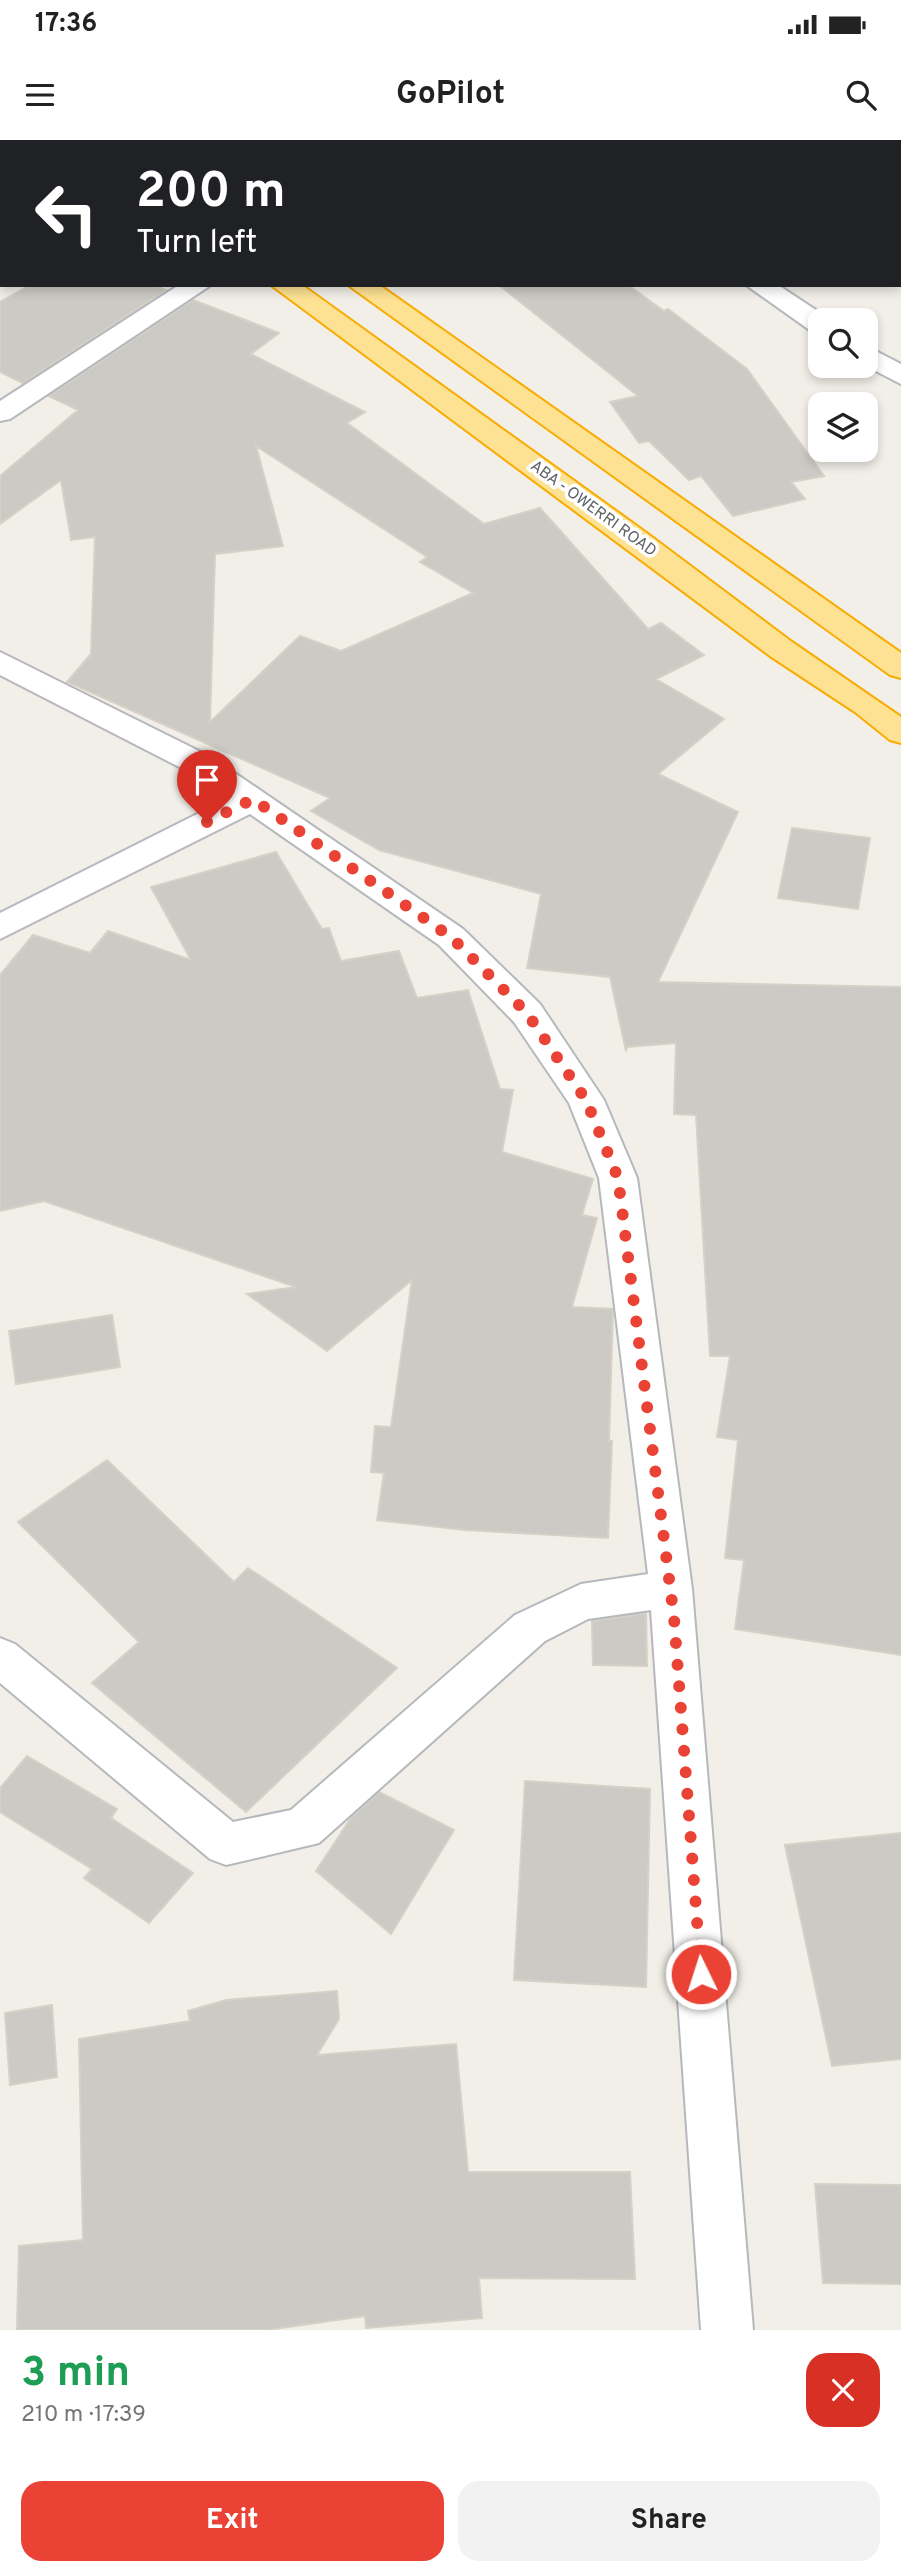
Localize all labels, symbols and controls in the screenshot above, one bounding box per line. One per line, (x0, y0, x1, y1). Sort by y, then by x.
text: 17:36 (35, 8, 97, 41)
text: GoPilot (396, 75, 505, 115)
icon: menu (21, 76, 59, 114)
icon: search (842, 76, 880, 114)
text: 200 m (136, 163, 286, 225)
icon: left (21, 168, 112, 259)
text: Turn left (136, 224, 257, 264)
map controls (808, 308, 878, 462)
button: search (808, 308, 878, 378)
button: layers (808, 392, 878, 462)
street label: ABA - OWERRI ROAD (526, 456, 660, 562)
pin (177, 750, 237, 822)
icon: arrive (188, 761, 226, 799)
position arrow (664, 1937, 738, 2011)
text: 3 min (21, 2348, 130, 2401)
button: close (806, 2353, 880, 2427)
text: 210 m · 17:39 (21, 2401, 146, 2430)
button: Exit (21, 2481, 444, 2561)
button: Share (458, 2481, 880, 2561)

